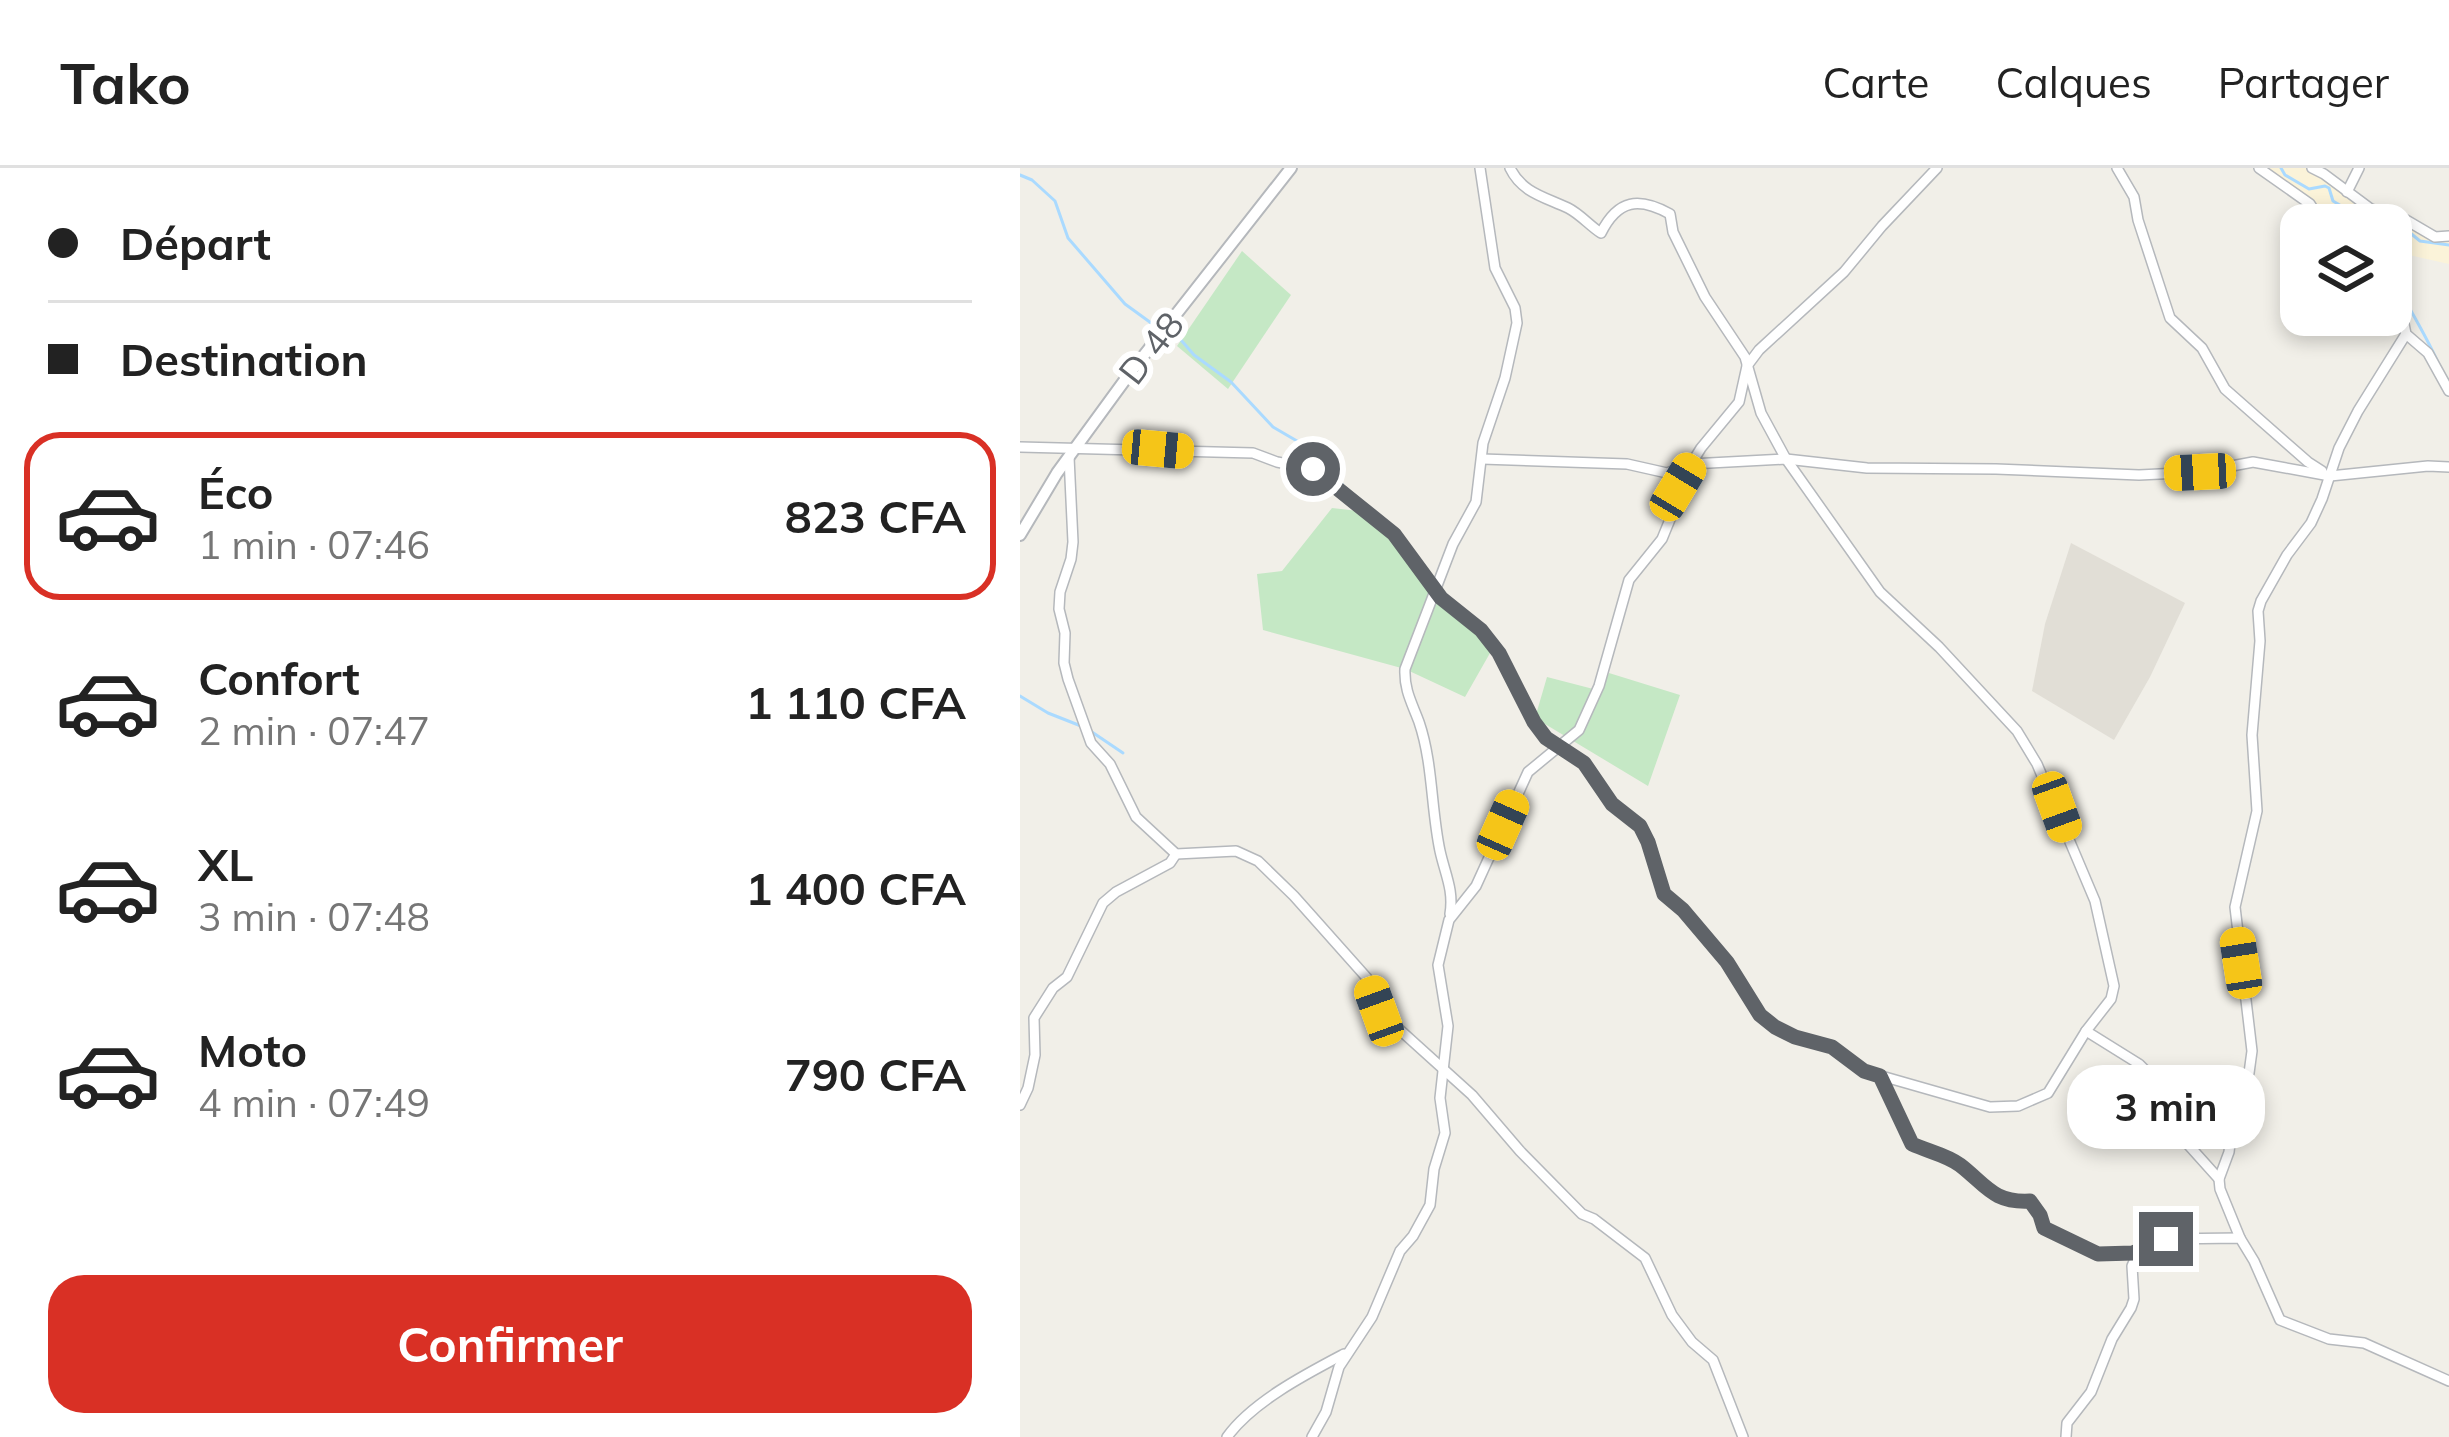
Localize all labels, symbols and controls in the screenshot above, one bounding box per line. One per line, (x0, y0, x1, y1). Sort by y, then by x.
text: Tako (60, 47, 191, 118)
text: Carte (1822, 56, 1929, 109)
text: Calques (1995, 56, 2152, 109)
text: Partager (2218, 56, 2389, 109)
map controls (2280, 204, 2412, 336)
button: layers (2280, 204, 2412, 336)
text: Départ (120, 215, 271, 271)
street label: D 48 (1108, 303, 1193, 393)
text: Destination (120, 331, 368, 387)
car (1121, 428, 1195, 470)
route start (1286, 442, 1340, 496)
car (1644, 447, 1712, 527)
car (2163, 452, 2237, 492)
icon: car (54, 462, 162, 570)
text: Éco (198, 464, 274, 520)
text: 823 CFA (785, 488, 966, 544)
text: 1 min · 07:46 (198, 520, 430, 569)
icon: car (54, 648, 162, 756)
text: Confort (198, 650, 360, 706)
text: 1 110 CFA (745, 674, 966, 730)
text: 2 min · 07:47 (198, 706, 430, 755)
car (2028, 767, 2086, 847)
car (1472, 785, 1534, 865)
icon: car (54, 834, 162, 942)
text: XL (198, 836, 253, 892)
text: 1 400 CFA (745, 860, 966, 916)
text: 3 min · 07:48 (198, 892, 430, 941)
car (2218, 925, 2264, 1001)
car (1350, 971, 1408, 1051)
icon: car (54, 1020, 162, 1128)
text: Moto (198, 1022, 307, 1078)
text: 790 CFA (785, 1046, 966, 1102)
callout: 3 min (2067, 1065, 2265, 1149)
text: 4 min · 07:49 (198, 1078, 430, 1127)
text: 3 min (2115, 1082, 2217, 1131)
route end (2139, 1212, 2193, 1266)
button: Confirmer (48, 1275, 972, 1413)

